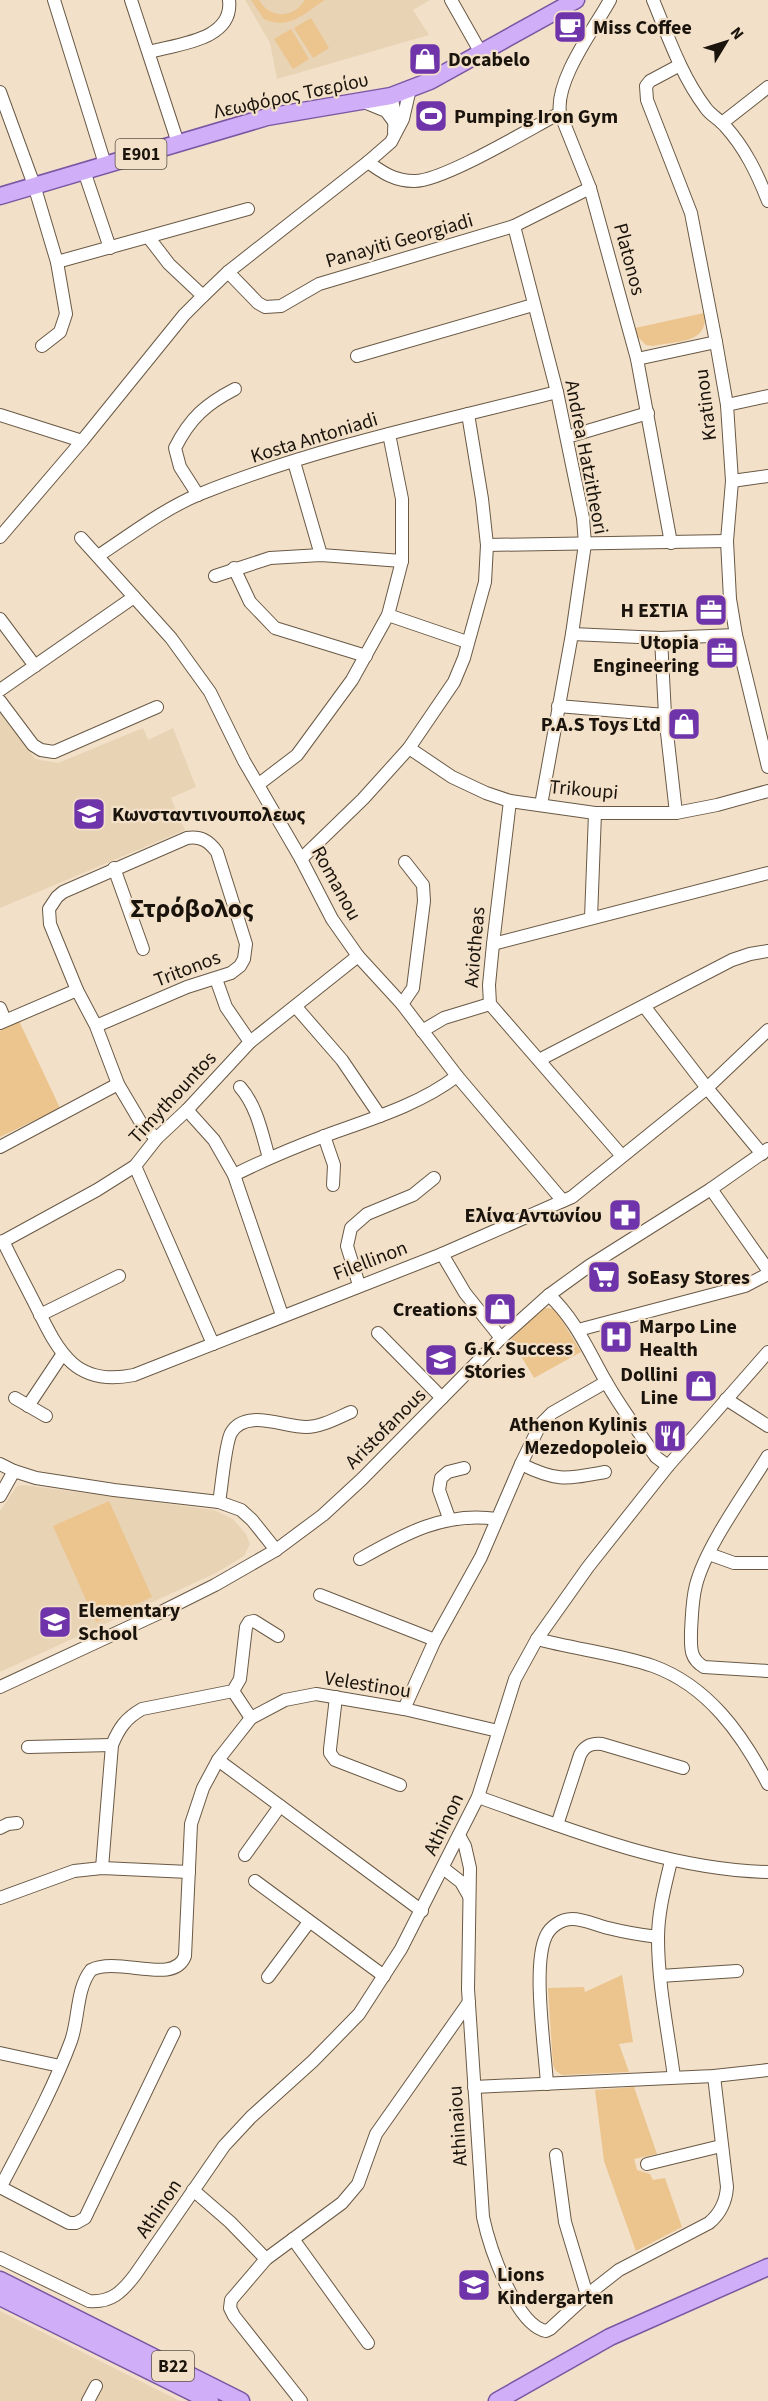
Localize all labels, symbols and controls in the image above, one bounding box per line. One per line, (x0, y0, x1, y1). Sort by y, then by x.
cafe icon: Miss Coffee (552, 9, 588, 45)
north arrow (696, 12, 756, 72)
place label: Miss Coffee (593, 14, 692, 42)
text: N (725, 22, 749, 44)
shop icon: Docabelo (407, 41, 443, 77)
place label: Docabelo (448, 46, 530, 74)
street label: Λεωφόρος Τσερίου (211, 66, 371, 126)
sports icon: Pumping Iron Gym (413, 98, 449, 134)
place label: Pumping Iron Gym (454, 103, 618, 131)
road number: E901 (116, 139, 166, 169)
street label: Panayiti Georgiadi (322, 206, 476, 275)
street label: Platonos (606, 220, 652, 298)
street label: Kratinou (688, 367, 724, 442)
street label: Andrea Hatzitheori (557, 378, 615, 537)
street label: Kosta Antoniadi (247, 405, 381, 471)
office icon: Η ΕΣΤΙΑ (693, 592, 729, 628)
place label: Η ΕΣΤΙΑ (621, 597, 689, 625)
place label: Utopia Engineering (593, 629, 699, 680)
office icon: Utopia Engineering (704, 635, 740, 671)
shop icon: P.A.S Toys Ltd (666, 706, 702, 742)
place label: P.A.S Toys Ltd (541, 711, 661, 739)
street label: Trikoupi (548, 773, 619, 807)
school or university icon: Κωνσταντινουπολεως (71, 796, 107, 832)
place label: Κωνσταντινουπολεως (112, 801, 306, 829)
street label: Romanou (304, 841, 368, 926)
district label: Στρόβολος (130, 890, 254, 927)
street label: Axiotheas (458, 906, 492, 989)
street label: Tritonos (150, 943, 225, 994)
street label: Timythountos (122, 1045, 223, 1150)
pharmacy icon: Ελίνα Αντωνίου (607, 1197, 643, 1233)
place label: Ελίνα Αντωνίου (465, 1202, 602, 1230)
street label: Filellinon (329, 1234, 412, 1288)
supermarket icon: SoEasy Stores (586, 1259, 622, 1295)
place label: SoEasy Stores (627, 1264, 750, 1292)
shop icon: Creations (482, 1291, 518, 1327)
place label: Creations (393, 1296, 477, 1324)
place label: Marpo Line Health (639, 1313, 737, 1364)
hospital icon: Marpo Line Health (598, 1319, 634, 1355)
place label: G.K. Success Stories (464, 1335, 573, 1386)
school or university icon: G.K. Success Stories (423, 1342, 459, 1378)
place label: Dollini Line (620, 1361, 678, 1412)
shop icon: Dollini Line (683, 1368, 719, 1404)
street label: Aristofanous (339, 1382, 433, 1476)
place label: Athenon Kylinis Mezedopoleio (508, 1411, 647, 1462)
restaurant icon: Athenon Kylinis Mezedopoleio (652, 1418, 688, 1454)
place label: Elementary School (78, 1597, 181, 1648)
school or university icon: Elementary School (37, 1604, 73, 1640)
street label: Velestinou (323, 1664, 413, 1706)
street label: Athinon (417, 1789, 471, 1860)
street label: Athinaiou (441, 2085, 475, 2167)
street label: Athinon (129, 2173, 189, 2244)
place label: Lions Kindergarten (497, 2261, 614, 2312)
school or university icon: Lions Kindergarten (456, 2267, 492, 2303)
road number: B22 (152, 2351, 194, 2381)

